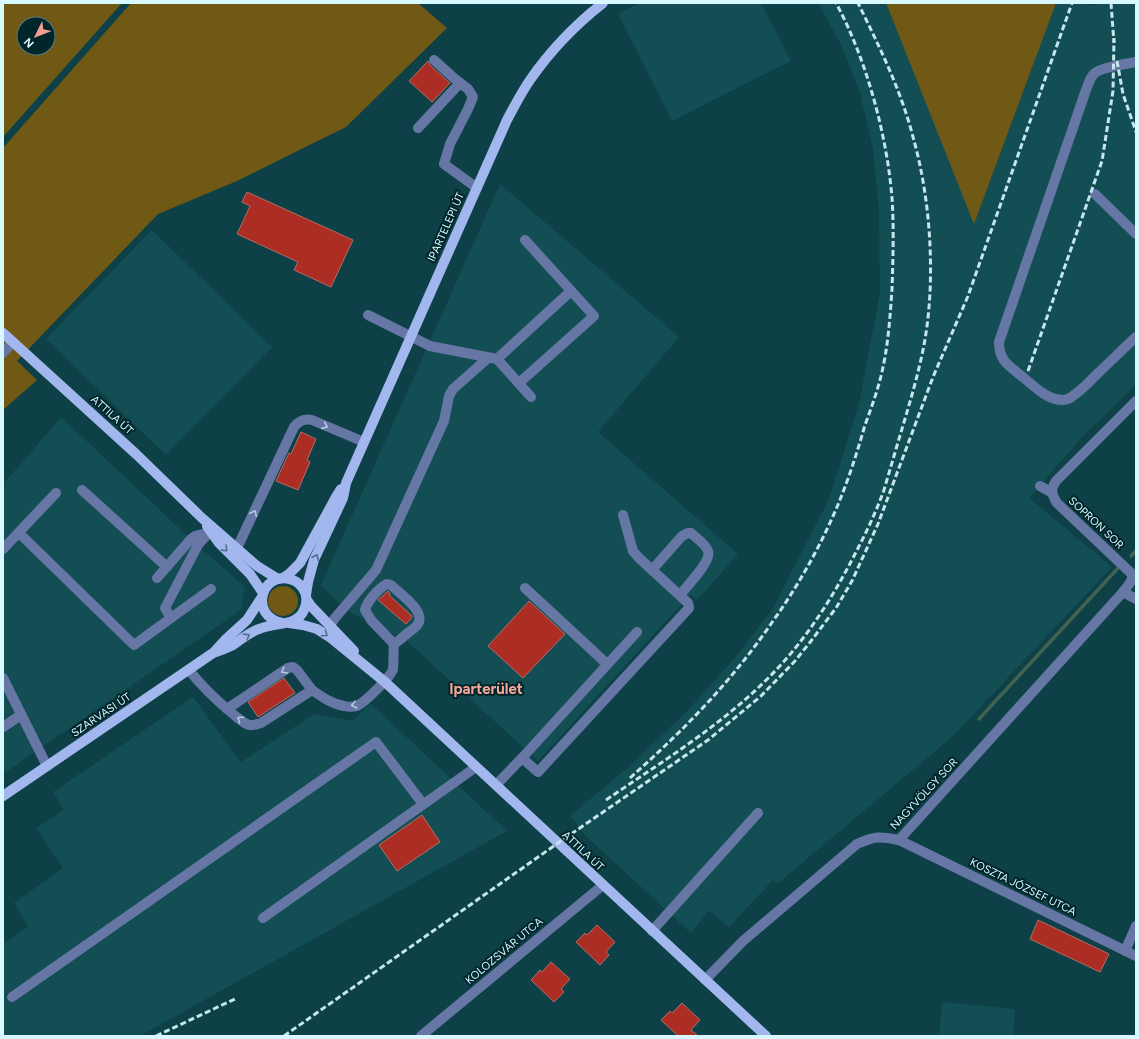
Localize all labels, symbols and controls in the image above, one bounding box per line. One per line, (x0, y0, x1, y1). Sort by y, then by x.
north arrow (16, 16, 56, 56)
text: N (21, 35, 37, 50)
street label: IPARTELEPI ÚT (424, 190, 467, 264)
street label: ATTILA ÚT (88, 392, 136, 437)
one-way arrow (322, 421, 329, 429)
street label: SOPRON SOR (1066, 494, 1126, 552)
one-way arrow (249, 509, 257, 517)
one-way arrow (220, 544, 228, 552)
one-way arrow (311, 554, 319, 562)
one-way arrow (321, 629, 328, 637)
one-way arrow (243, 633, 250, 640)
one-way arrow (281, 666, 288, 674)
district label: Iparterület (449, 680, 523, 698)
street label: SZARVASI ÚT (68, 690, 133, 740)
one-way arrow (350, 700, 357, 709)
one-way arrow (238, 717, 245, 724)
street label: NAGYVÖLGY SOR (887, 755, 960, 832)
street label: ATTILA ÚT (560, 828, 607, 874)
street label: KOSZTA JÓZSEF UTCA (968, 855, 1079, 919)
street label: KOLOZSVÁR UTCA (463, 915, 546, 987)

